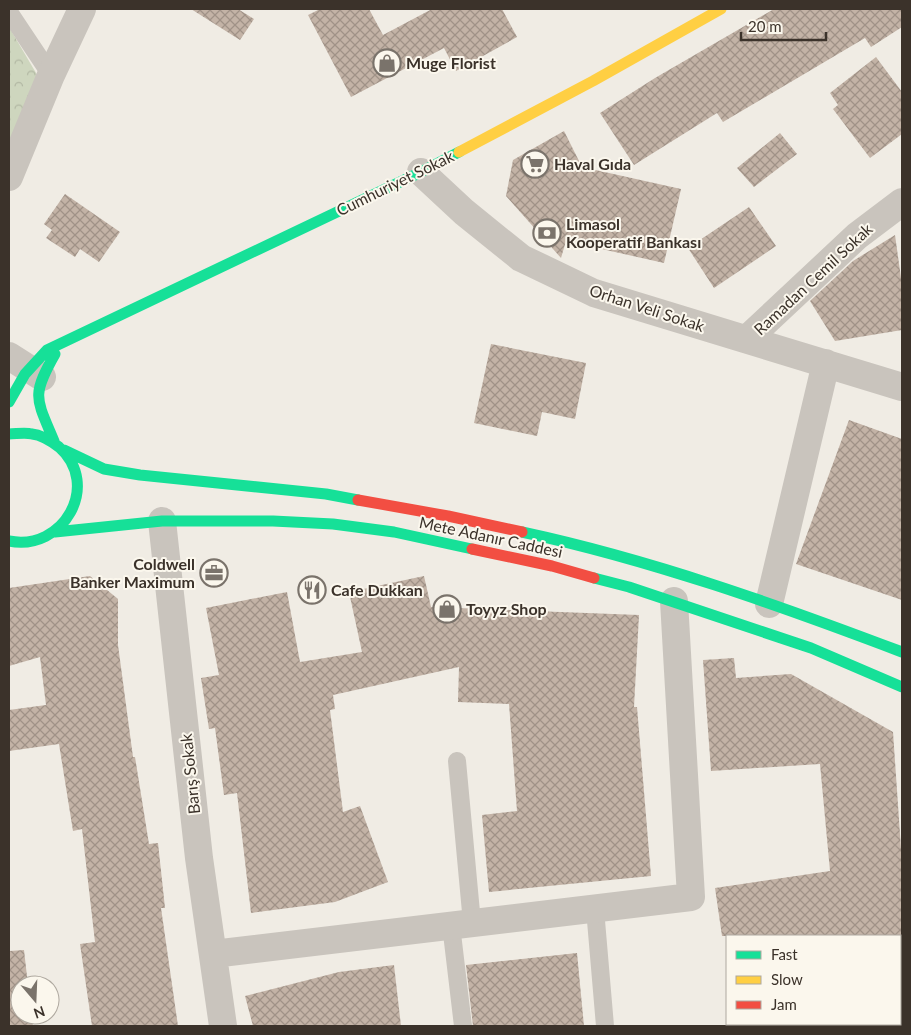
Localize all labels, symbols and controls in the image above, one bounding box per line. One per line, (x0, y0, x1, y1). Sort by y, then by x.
scale bar (741, 10, 826, 42)
text: 20 m (748, 17, 782, 35)
shop icon: Muge Florist (372, 48, 402, 78)
place label: Muge Florist (406, 53, 496, 72)
street label: Cumhuriyet Sokak (333, 146, 457, 219)
supermarket icon: Haval Gıda (520, 149, 550, 179)
place label: Haval Gıda (554, 154, 631, 173)
place label: Limasol Kooperatif Bankası (566, 214, 701, 251)
bank icon: Limasol Kooperatif Bankası (532, 218, 562, 248)
street label: Ramadan Cemil Sokak (750, 218, 876, 338)
street label: Orhan Veli Sokak (587, 280, 708, 335)
street label: Mete Adanır Caddesi (418, 512, 565, 561)
place label: Coldwell Banker Maximum (70, 554, 195, 591)
office icon: Coldwell Banker Maximum (199, 558, 229, 588)
restaurant icon: Cafe Dukkan (297, 575, 327, 605)
place label: Cafe Dukkan (331, 580, 423, 599)
shop icon: Toyyz Shop (432, 594, 462, 624)
place label: Toyyz Shop (466, 599, 547, 618)
street label: Barış Sokak (176, 732, 203, 815)
legend (726, 935, 901, 1025)
text: Fast (771, 945, 798, 963)
text: Slow (771, 970, 803, 988)
north arrow (10, 975, 60, 1025)
text: Jam (771, 995, 797, 1013)
text: N (32, 1003, 47, 1023)

